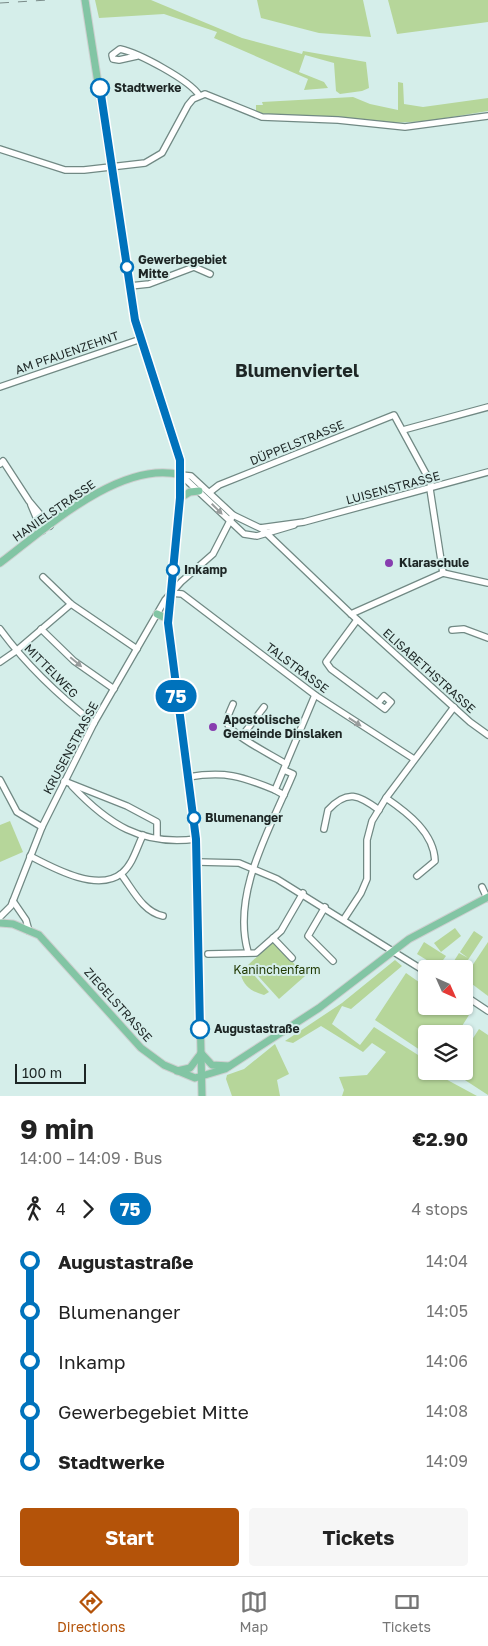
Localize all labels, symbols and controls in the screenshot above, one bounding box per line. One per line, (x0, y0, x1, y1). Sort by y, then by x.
marker: Stadtwerke (90, 78, 110, 98)
place label: Stadtwerke (114, 80, 181, 95)
place label: Gewerbegebiet Mitte (138, 252, 227, 281)
marker: Gewerbegebiet Mitte (120, 260, 134, 274)
street label: AM PFAUENZEHNT (13, 328, 121, 377)
district label: Blumenviertel (235, 359, 359, 381)
street label: DÜPPELSTRASSE (247, 417, 346, 468)
street label: LUISENSTRASSE (344, 468, 442, 507)
street label: HANIELSTRASSE (9, 476, 98, 545)
one-way arrow (210, 502, 222, 514)
place label: Klaraschule (399, 555, 469, 570)
marker: Klaraschule (383, 557, 395, 569)
place label: Inkamp (184, 562, 228, 577)
marker: Inkamp (166, 563, 180, 577)
street label: ELISABETHSTRASSE (380, 625, 479, 716)
street label: TALSTRASSE (263, 639, 332, 696)
street label: MITTELWEG (21, 641, 81, 701)
one-way arrow (69, 656, 82, 667)
line badge: 75 (154, 680, 198, 712)
text: 75 (166, 685, 186, 707)
street label: KRUSENSTRASSE (40, 699, 101, 797)
place label: Apostolische Gemeinde Dinslaken (223, 712, 342, 741)
one-way arrow (349, 718, 362, 727)
marker: Apostolische Gemeinde Dinslaken (207, 721, 219, 733)
place label: Blumenanger (205, 810, 283, 825)
marker: Blumenanger (187, 811, 201, 825)
north arrow (418, 960, 472, 1015)
map controls (418, 960, 473, 1080)
park label: Kaninchenfarm (233, 962, 321, 977)
street label: ZIEGELSTRASSE (81, 965, 156, 1045)
marker: Augustastraße (190, 1019, 210, 1039)
place label: Augustastraße (214, 1021, 300, 1036)
button: layers (418, 1025, 473, 1080)
scale bar (15, 1061, 86, 1084)
text: 100 m (22, 1064, 62, 1081)
text: 9 min (20, 1112, 94, 1145)
text: €2.90 (413, 1127, 468, 1150)
text: 14:00 – 14:09 · Bus (20, 1148, 162, 1168)
icon: walk (20, 1195, 48, 1223)
icon: forward (74, 1195, 102, 1223)
text: 75 (120, 1198, 141, 1220)
text: 4 (56, 1199, 66, 1219)
text: 4 stops (411, 1199, 468, 1219)
text: Augustastraße (58, 1250, 193, 1273)
text: 14:04 (426, 1251, 468, 1271)
text: Blumenanger (58, 1300, 180, 1323)
text: 14:05 (426, 1301, 468, 1321)
text: Inkamp (58, 1350, 125, 1373)
text: 14:06 (426, 1351, 468, 1371)
text: Gewerbegebiet Mitte (58, 1400, 249, 1423)
text: 14:08 (426, 1401, 468, 1421)
text: Stadtwerke (58, 1450, 165, 1473)
text: 14:09 (426, 1451, 468, 1471)
button: Start (20, 1508, 239, 1566)
button: Tickets (249, 1508, 468, 1566)
tab: Directions (57, 1588, 125, 1635)
tab: Map (240, 1588, 268, 1635)
tab: Tickets (382, 1588, 431, 1635)

